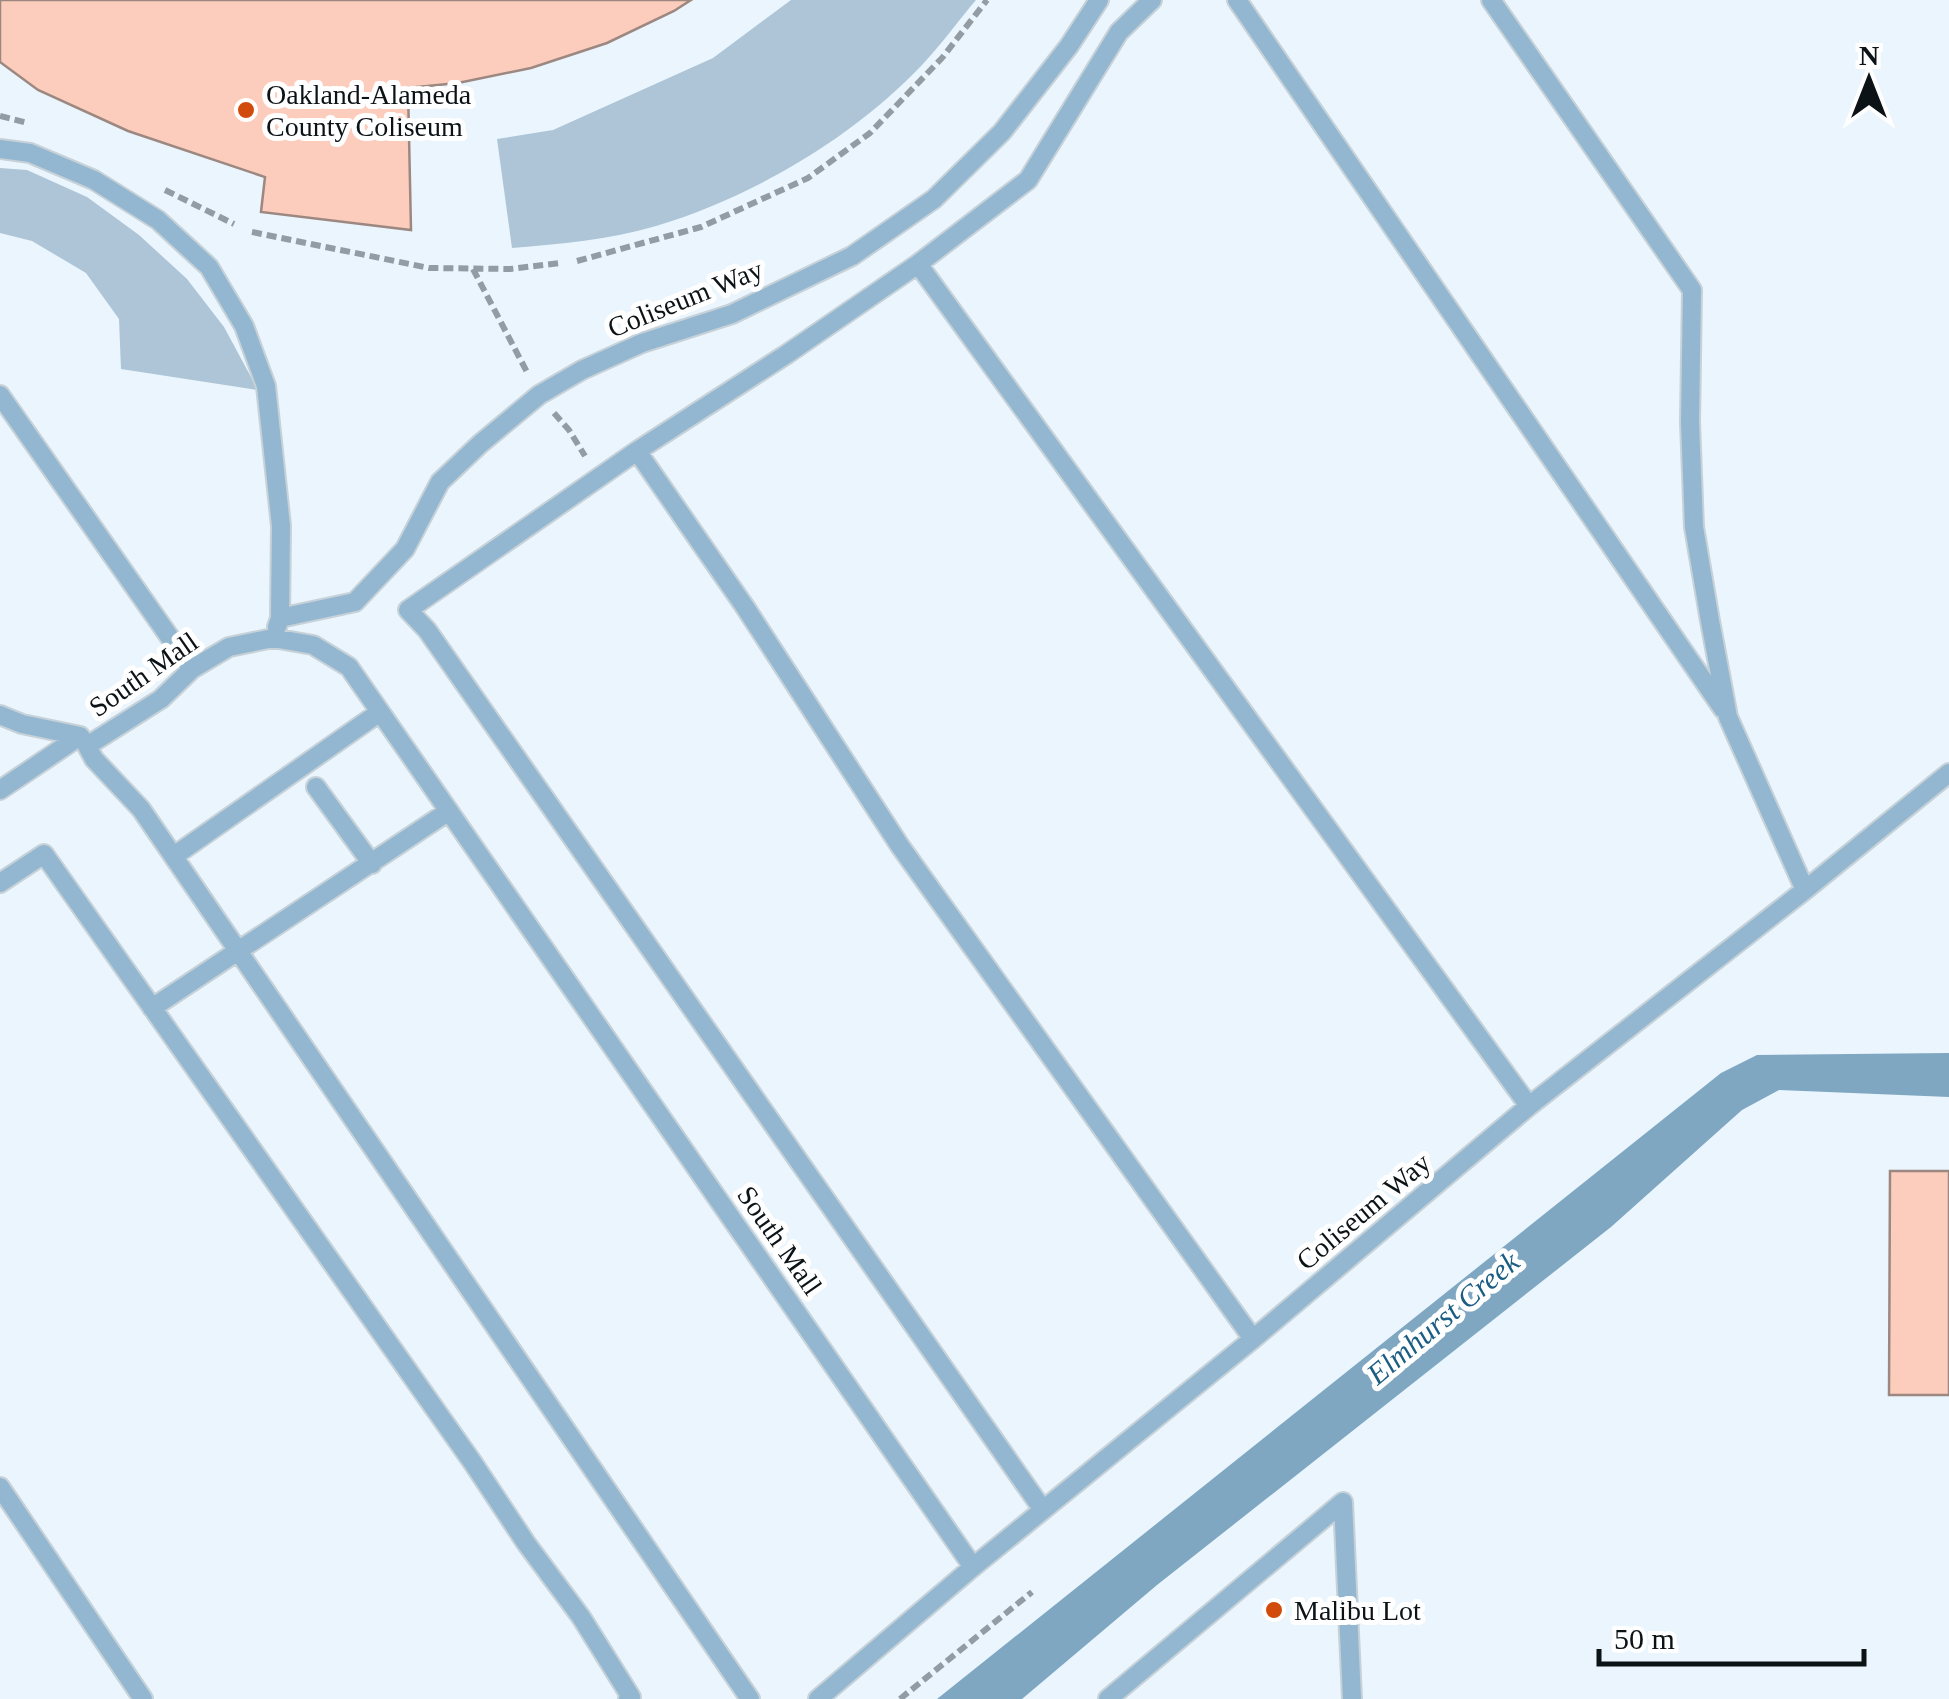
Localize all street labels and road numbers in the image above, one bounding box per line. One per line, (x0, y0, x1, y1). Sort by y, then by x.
street label: Coliseum Way (603, 253, 767, 344)
street label: South Mall (83, 626, 204, 723)
street label: Coliseum Way (1290, 1147, 1436, 1276)
street label: South Mall (731, 1180, 828, 1301)

